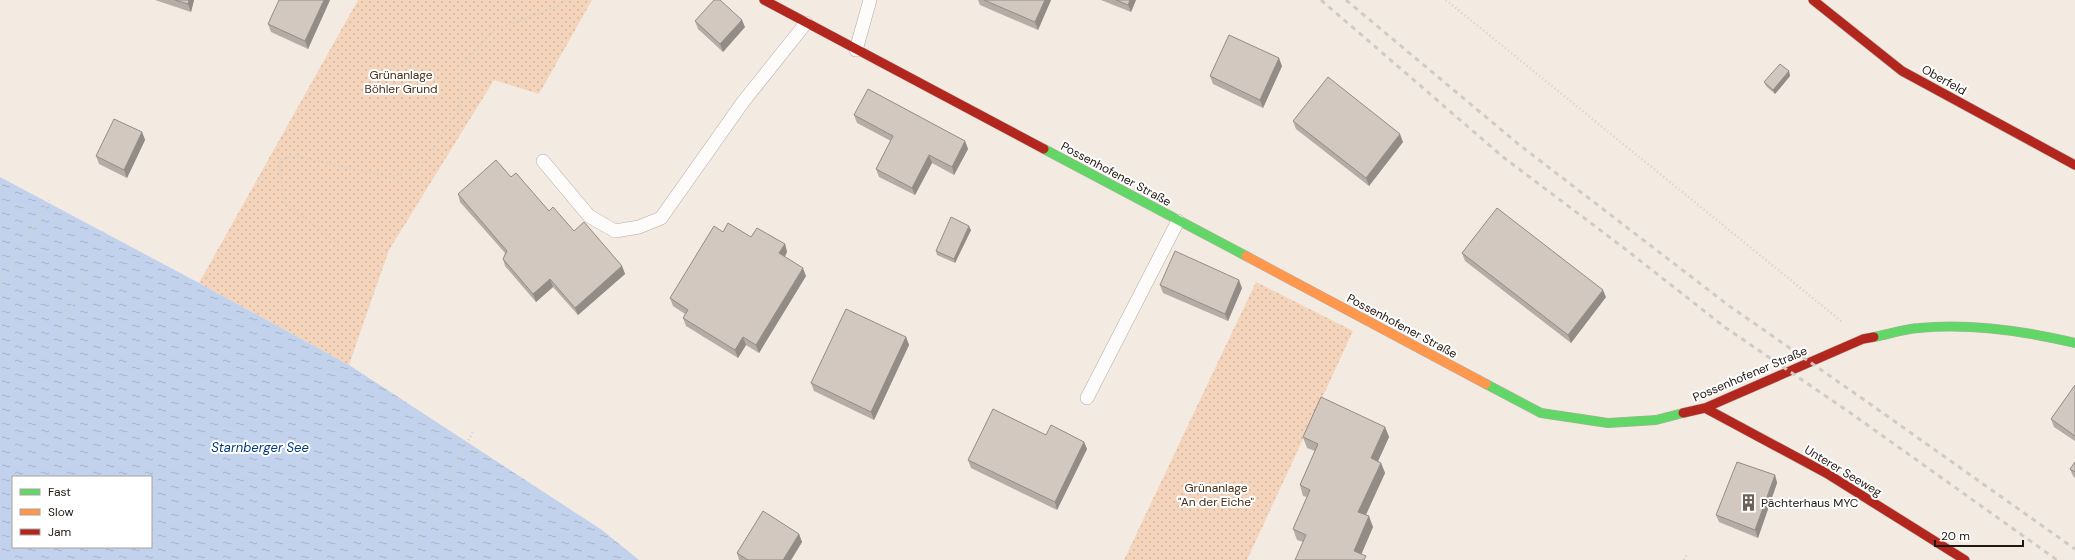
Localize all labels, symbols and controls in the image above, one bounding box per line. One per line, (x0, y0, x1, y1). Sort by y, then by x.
street label: Oberfeld (1919, 61, 1969, 99)
park label: Grünanlage Böhler Grund (364, 67, 438, 97)
street label: Possenhofener Straße (1058, 138, 1174, 210)
street label: Possenhofener Straße (1344, 290, 1460, 362)
street label: Possenhofener Straße (1690, 343, 1810, 405)
water label: Starnberger See (211, 439, 309, 456)
street label: Unterer Seeweg (1801, 442, 1885, 501)
legend (12, 476, 152, 548)
park label: Grünanlage "An der Eiche" (1178, 480, 1255, 510)
text: Fast (48, 484, 71, 500)
building icon: Pächterhaus MYC (1738, 493, 1758, 513)
place label: Pächterhaus MYC (1761, 495, 1859, 511)
text: Slow (48, 504, 74, 520)
scale bar (1935, 522, 2023, 548)
text: Jam (48, 524, 71, 540)
text: 20 m (1941, 528, 1970, 544)

